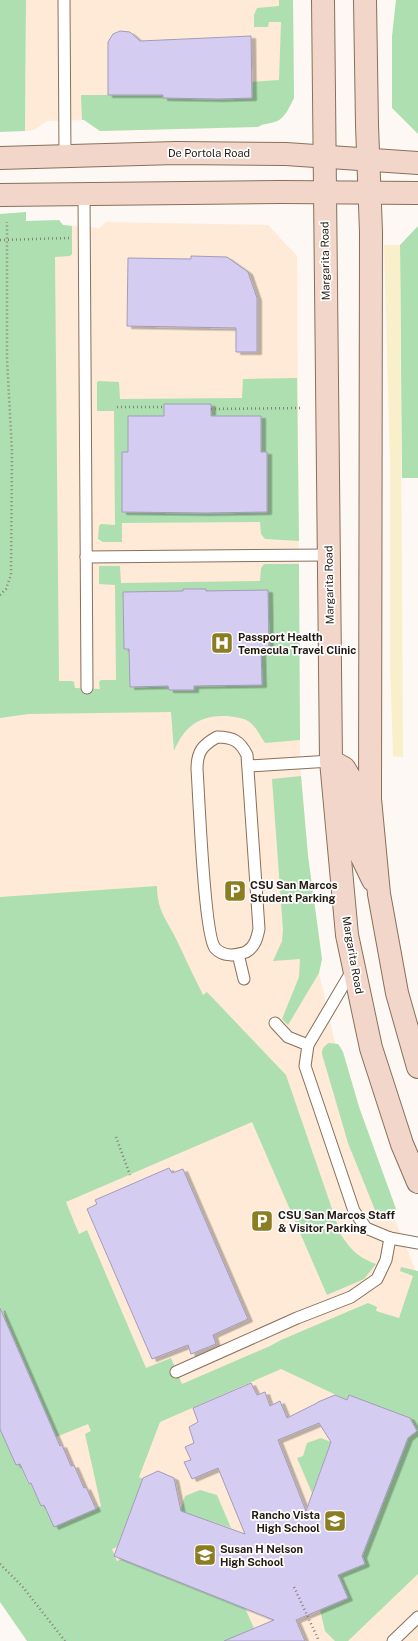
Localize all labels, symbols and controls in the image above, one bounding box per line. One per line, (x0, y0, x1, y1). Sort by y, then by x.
street label: De Portola Road (168, 147, 250, 159)
street label: Margarita Road (318, 222, 332, 300)
street label: Margarita Road (322, 546, 336, 624)
hospital icon: Passport Health Temecula Travel Clinic (209, 630, 235, 656)
place label: Passport Health Temecula Travel Clinic (238, 631, 356, 656)
parking icon: CSU San Marcos Student Parking (222, 878, 248, 904)
place label: CSU San Marcos Student Parking (250, 879, 338, 904)
street label: Margarita Road (340, 915, 366, 995)
parking icon: CSU San Marcos Staff & Visitor Parking (249, 1208, 275, 1234)
place label: CSU San Marcos Staff & Visitor Parking (278, 1209, 395, 1234)
school or university icon: Rancho Vista High School (322, 1508, 348, 1534)
place label: Rancho Vista High School (251, 1509, 320, 1534)
school or university icon: Susan H Nelson High School (192, 1542, 218, 1568)
place label: Susan H Nelson High School (220, 1543, 303, 1568)

